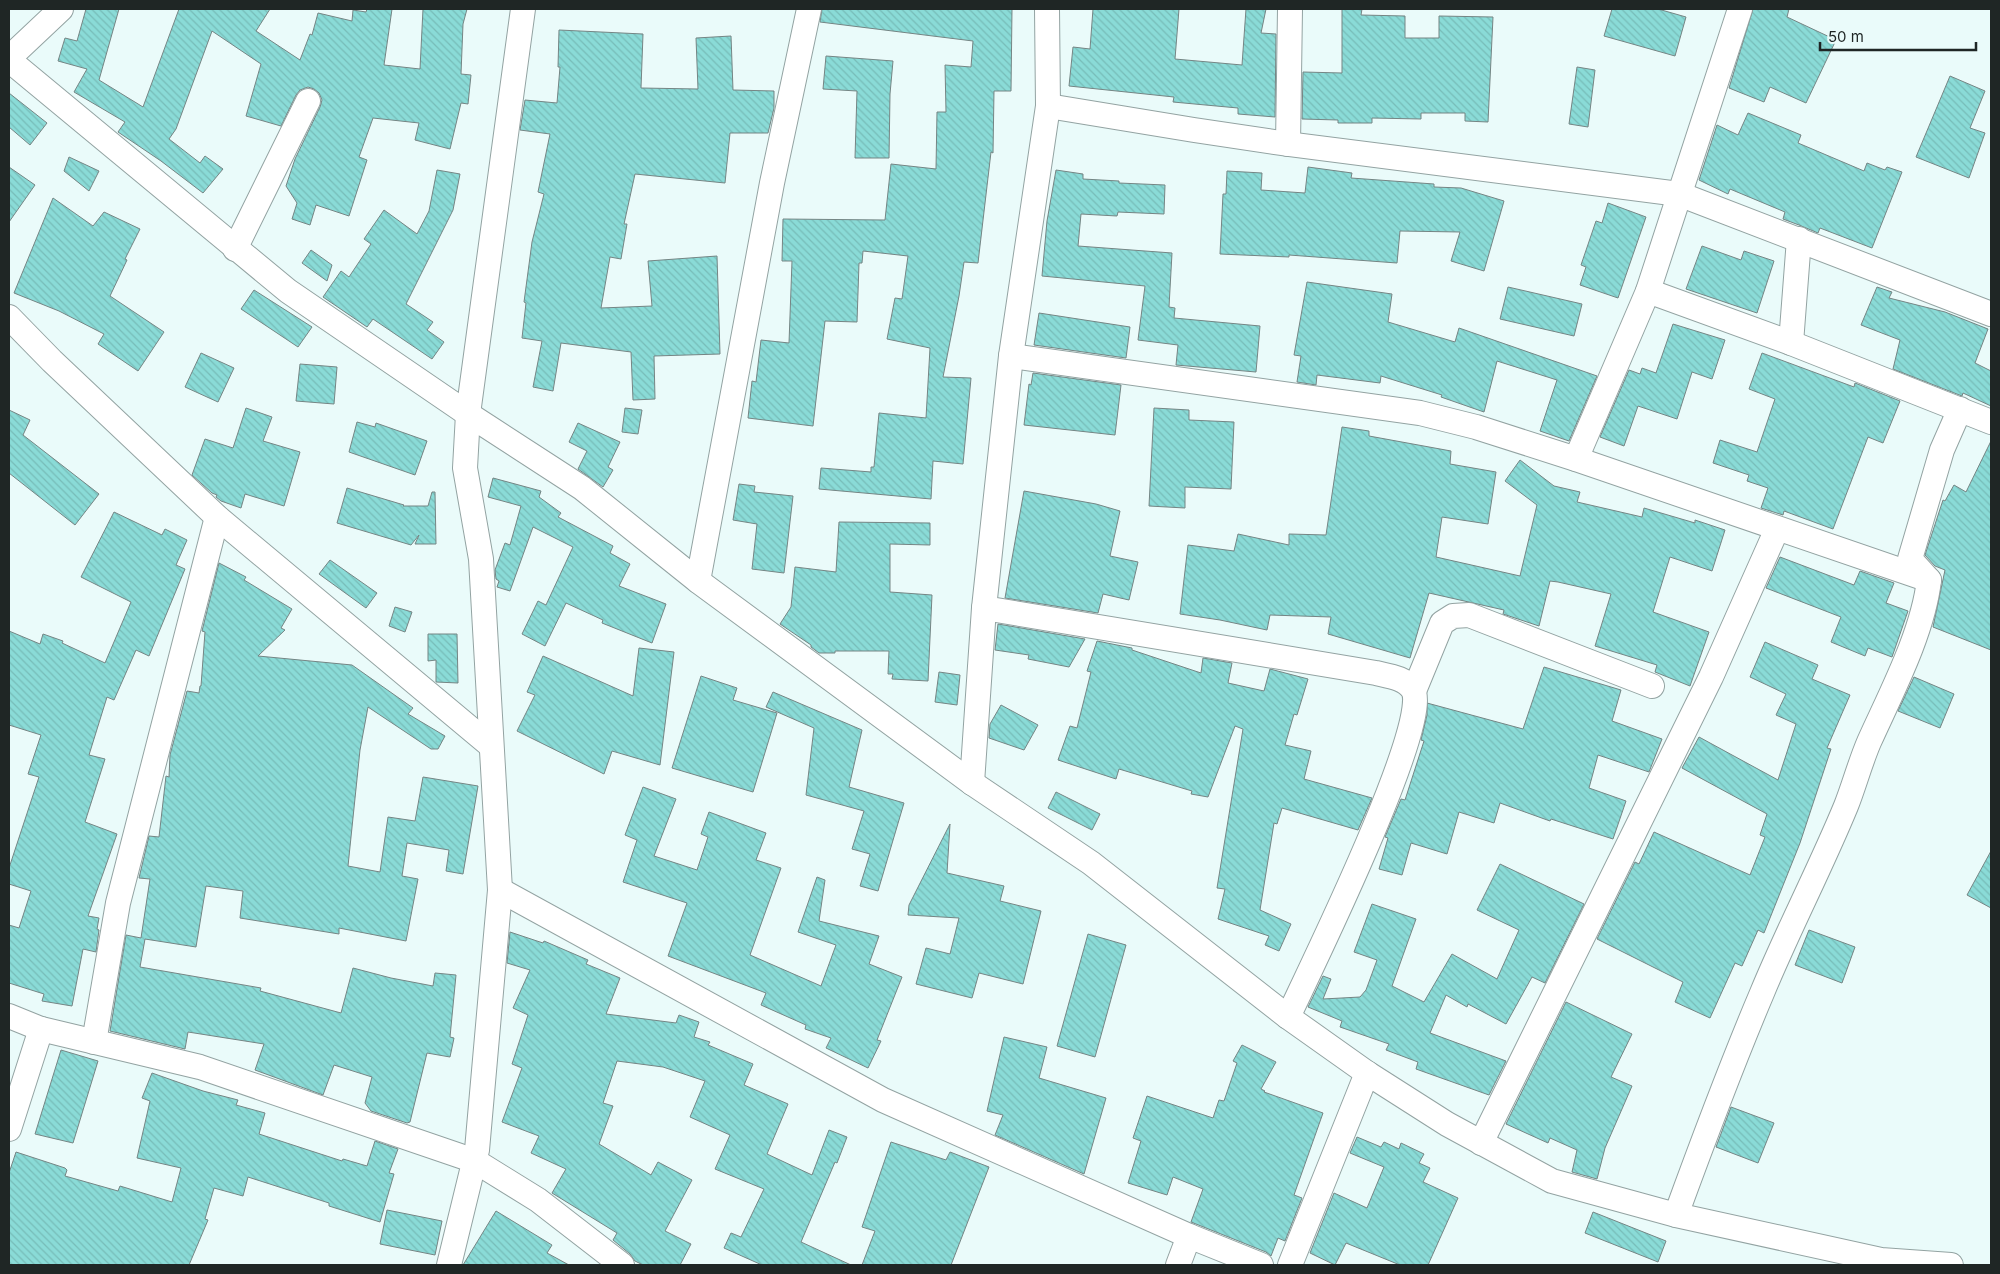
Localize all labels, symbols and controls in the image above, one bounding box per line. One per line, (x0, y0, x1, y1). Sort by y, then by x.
scale bar (1820, 20, 1976, 52)
text: 50 m (1828, 27, 1864, 46)

